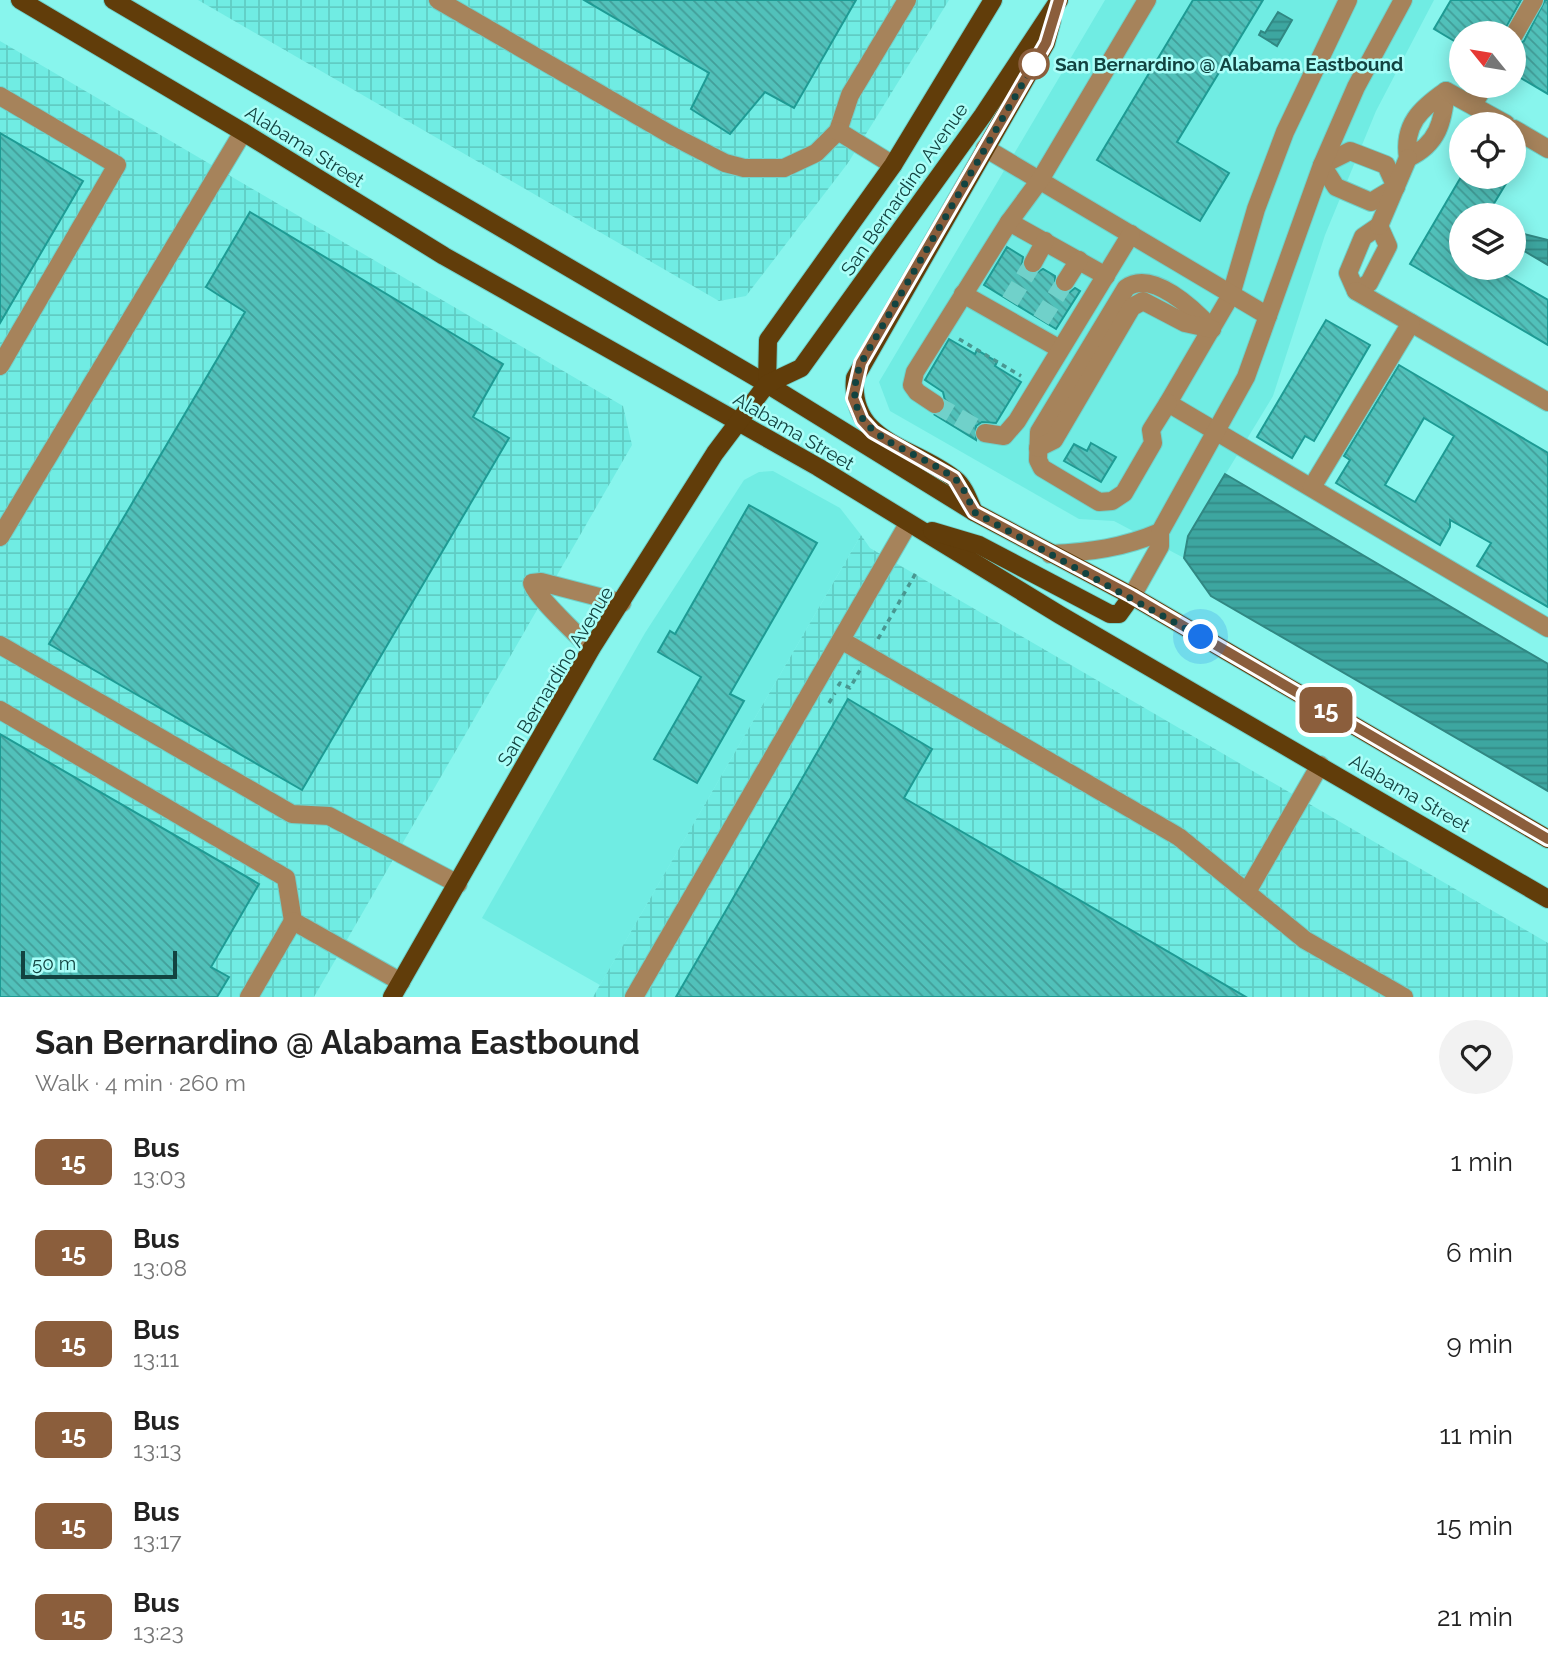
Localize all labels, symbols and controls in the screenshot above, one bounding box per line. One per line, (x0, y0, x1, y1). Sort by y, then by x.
north arrow (1449, 21, 1526, 98)
map controls (1449, 21, 1526, 280)
marker: San Bernardino @ Alabama Eastbound (1019, 49, 1049, 79)
place label: San Bernardino @ Alabama Eastbound (1055, 53, 1403, 75)
street label: San Bernardino Avenue (836, 99, 972, 279)
street label: Alabama Street (242, 101, 369, 192)
button: locate (1449, 112, 1526, 189)
button: layers (1449, 203, 1526, 280)
street label: Alabama Street (730, 388, 859, 475)
street label: San Bernardino Avenue (493, 582, 617, 770)
your location (1183, 619, 1218, 654)
line badge: 15 (1294, 687, 1358, 733)
text: 15 (1313, 695, 1339, 724)
street label: Alabama Street (1346, 750, 1475, 837)
scale bar (21, 948, 177, 980)
text: 50 m (32, 952, 76, 974)
button: heart (1439, 1020, 1513, 1094)
text: San Bernardino @ Alabama Eastbound (35, 1023, 640, 1062)
text: Walk · 4 min · 260 m (35, 1069, 246, 1096)
text: Bus (133, 1133, 180, 1163)
text: 15 (61, 1147, 86, 1176)
text: 1 min (1451, 1147, 1513, 1177)
text: 13:03 (133, 1163, 186, 1190)
text: Bus (133, 1224, 180, 1254)
text: 15 (61, 1238, 86, 1267)
text: 6 min (1446, 1238, 1513, 1268)
text: 13:08 (133, 1254, 187, 1281)
text: Bus (133, 1315, 180, 1345)
text: 15 (61, 1329, 86, 1358)
text: 9 min (1446, 1329, 1513, 1359)
text: 13:11 (133, 1345, 179, 1372)
text: Bus (133, 1406, 180, 1436)
text: 15 (61, 1420, 86, 1449)
text: 11 min (1439, 1420, 1513, 1450)
text: 13:13 (133, 1436, 182, 1463)
text: Bus (133, 1497, 180, 1527)
text: 15 (61, 1511, 86, 1540)
text: 15 min (1436, 1511, 1513, 1541)
text: 13:17 (133, 1527, 181, 1554)
text: Bus (133, 1588, 180, 1618)
text: 15 (61, 1602, 86, 1631)
text: 21 min (1437, 1602, 1513, 1632)
text: 13:23 (133, 1618, 184, 1645)

